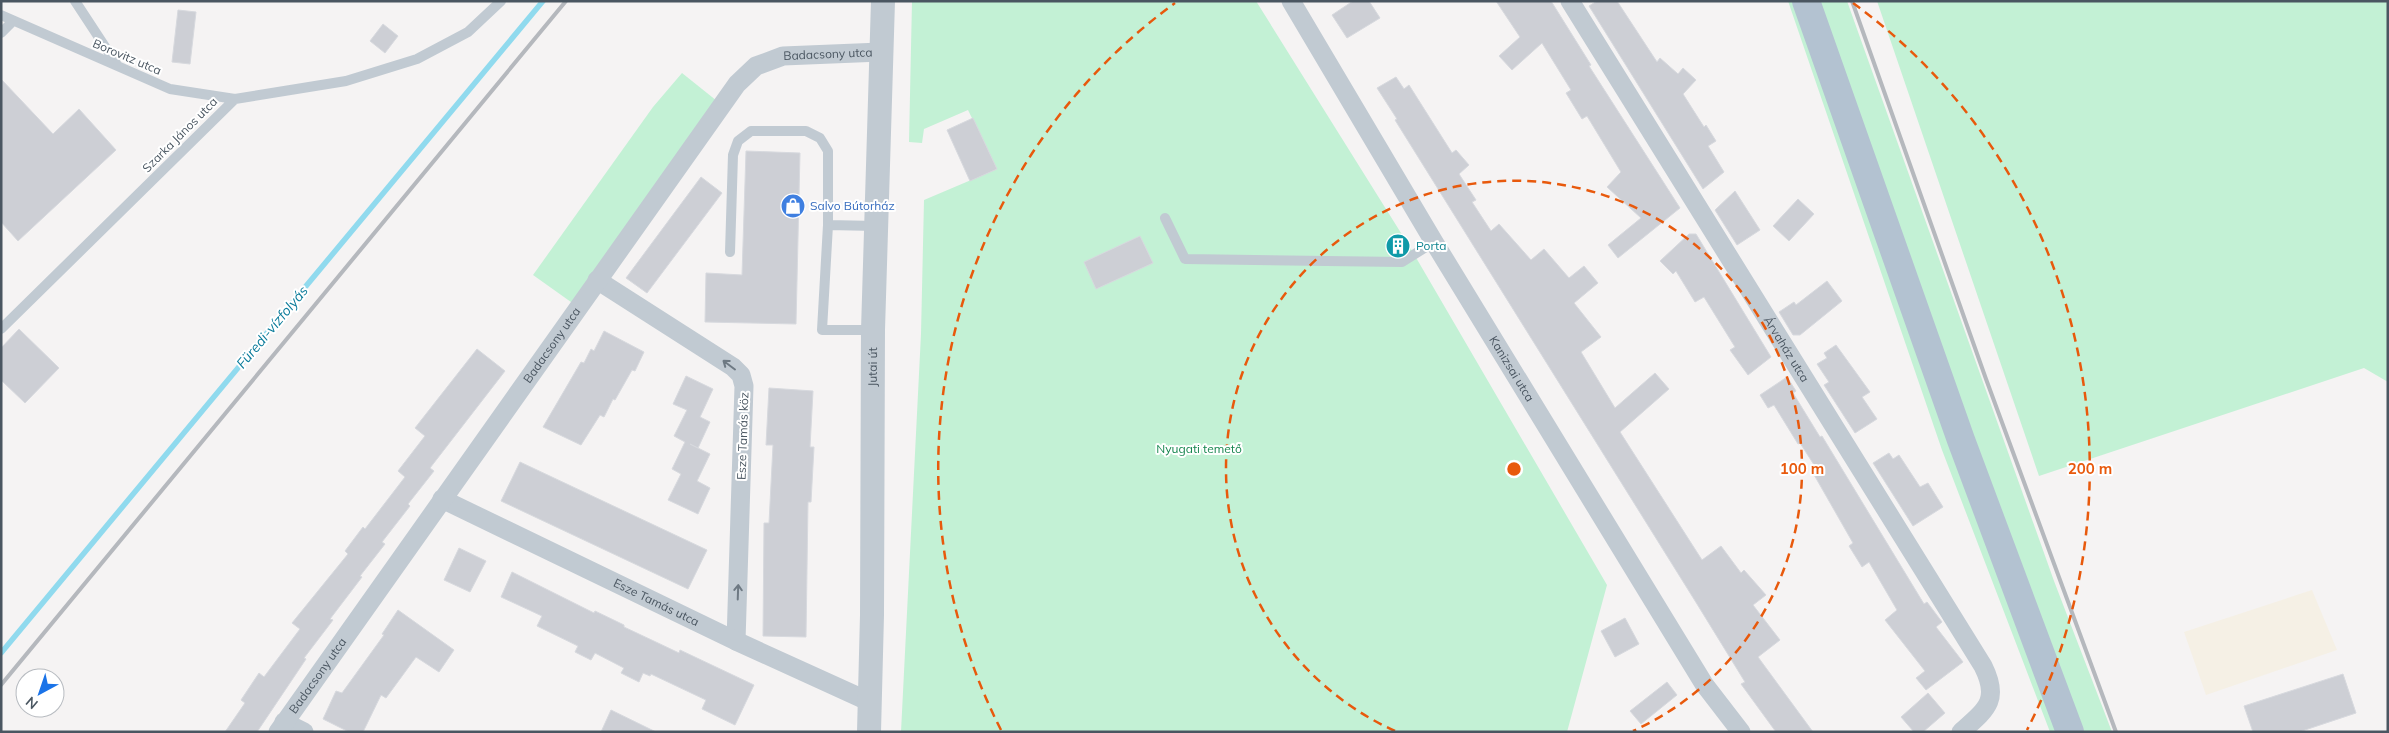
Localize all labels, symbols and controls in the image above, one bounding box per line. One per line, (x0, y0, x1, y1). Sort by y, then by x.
street label: Borovitz utca (91, 35, 164, 78)
street label: Badacsony utca (783, 44, 873, 63)
street label: Szarka János utca (139, 94, 220, 175)
shop icon: Salvo Bútorház (780, 193, 806, 219)
place label: Salvo Bútorház (810, 198, 895, 213)
building icon: Porta (1385, 233, 1411, 259)
place label: Porta (1416, 238, 1446, 253)
water label: Füredi-vízfolyás (232, 282, 312, 372)
street label: Badacsony utca (520, 304, 583, 386)
street label: Árvaház utca (1761, 313, 1813, 385)
street label: Kanizsai utca (1486, 333, 1538, 404)
street label: Jutai út (865, 347, 880, 387)
one-way arrow (723, 360, 736, 371)
street label: Esze Tamás köz (733, 392, 752, 480)
park label: Nyugati temető (1156, 441, 1242, 456)
text: 100 m (1780, 459, 1824, 478)
text: 200 m (2068, 459, 2112, 478)
centre of rings (1505, 460, 1523, 478)
street label: Esze Tamás utca (611, 575, 702, 629)
one-way arrow (733, 584, 742, 600)
street label: Badacsony utca (286, 635, 349, 716)
north arrow (15, 668, 65, 718)
text: N (22, 693, 41, 713)

